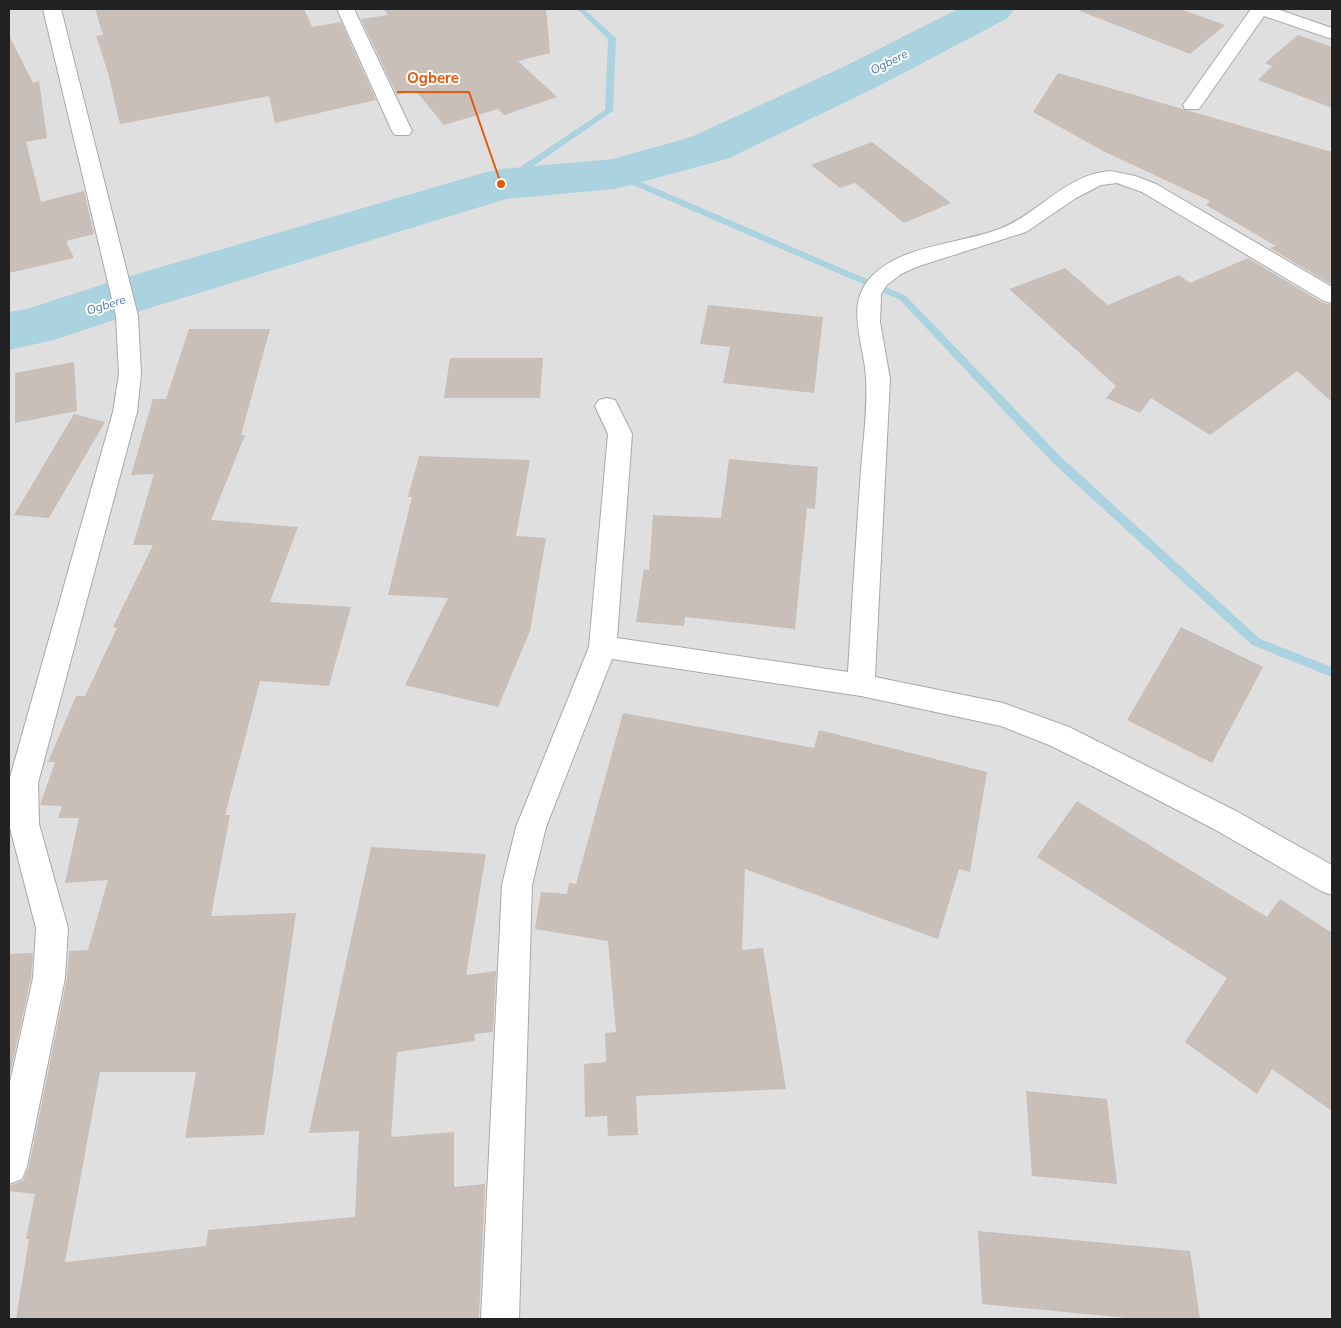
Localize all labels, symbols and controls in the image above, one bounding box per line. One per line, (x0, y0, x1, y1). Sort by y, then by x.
water label: Ogbere (867, 45, 911, 78)
callout: Ogbere (397, 62, 469, 92)
text: Ogbere (407, 68, 459, 88)
water label: Ogbere (84, 291, 128, 319)

